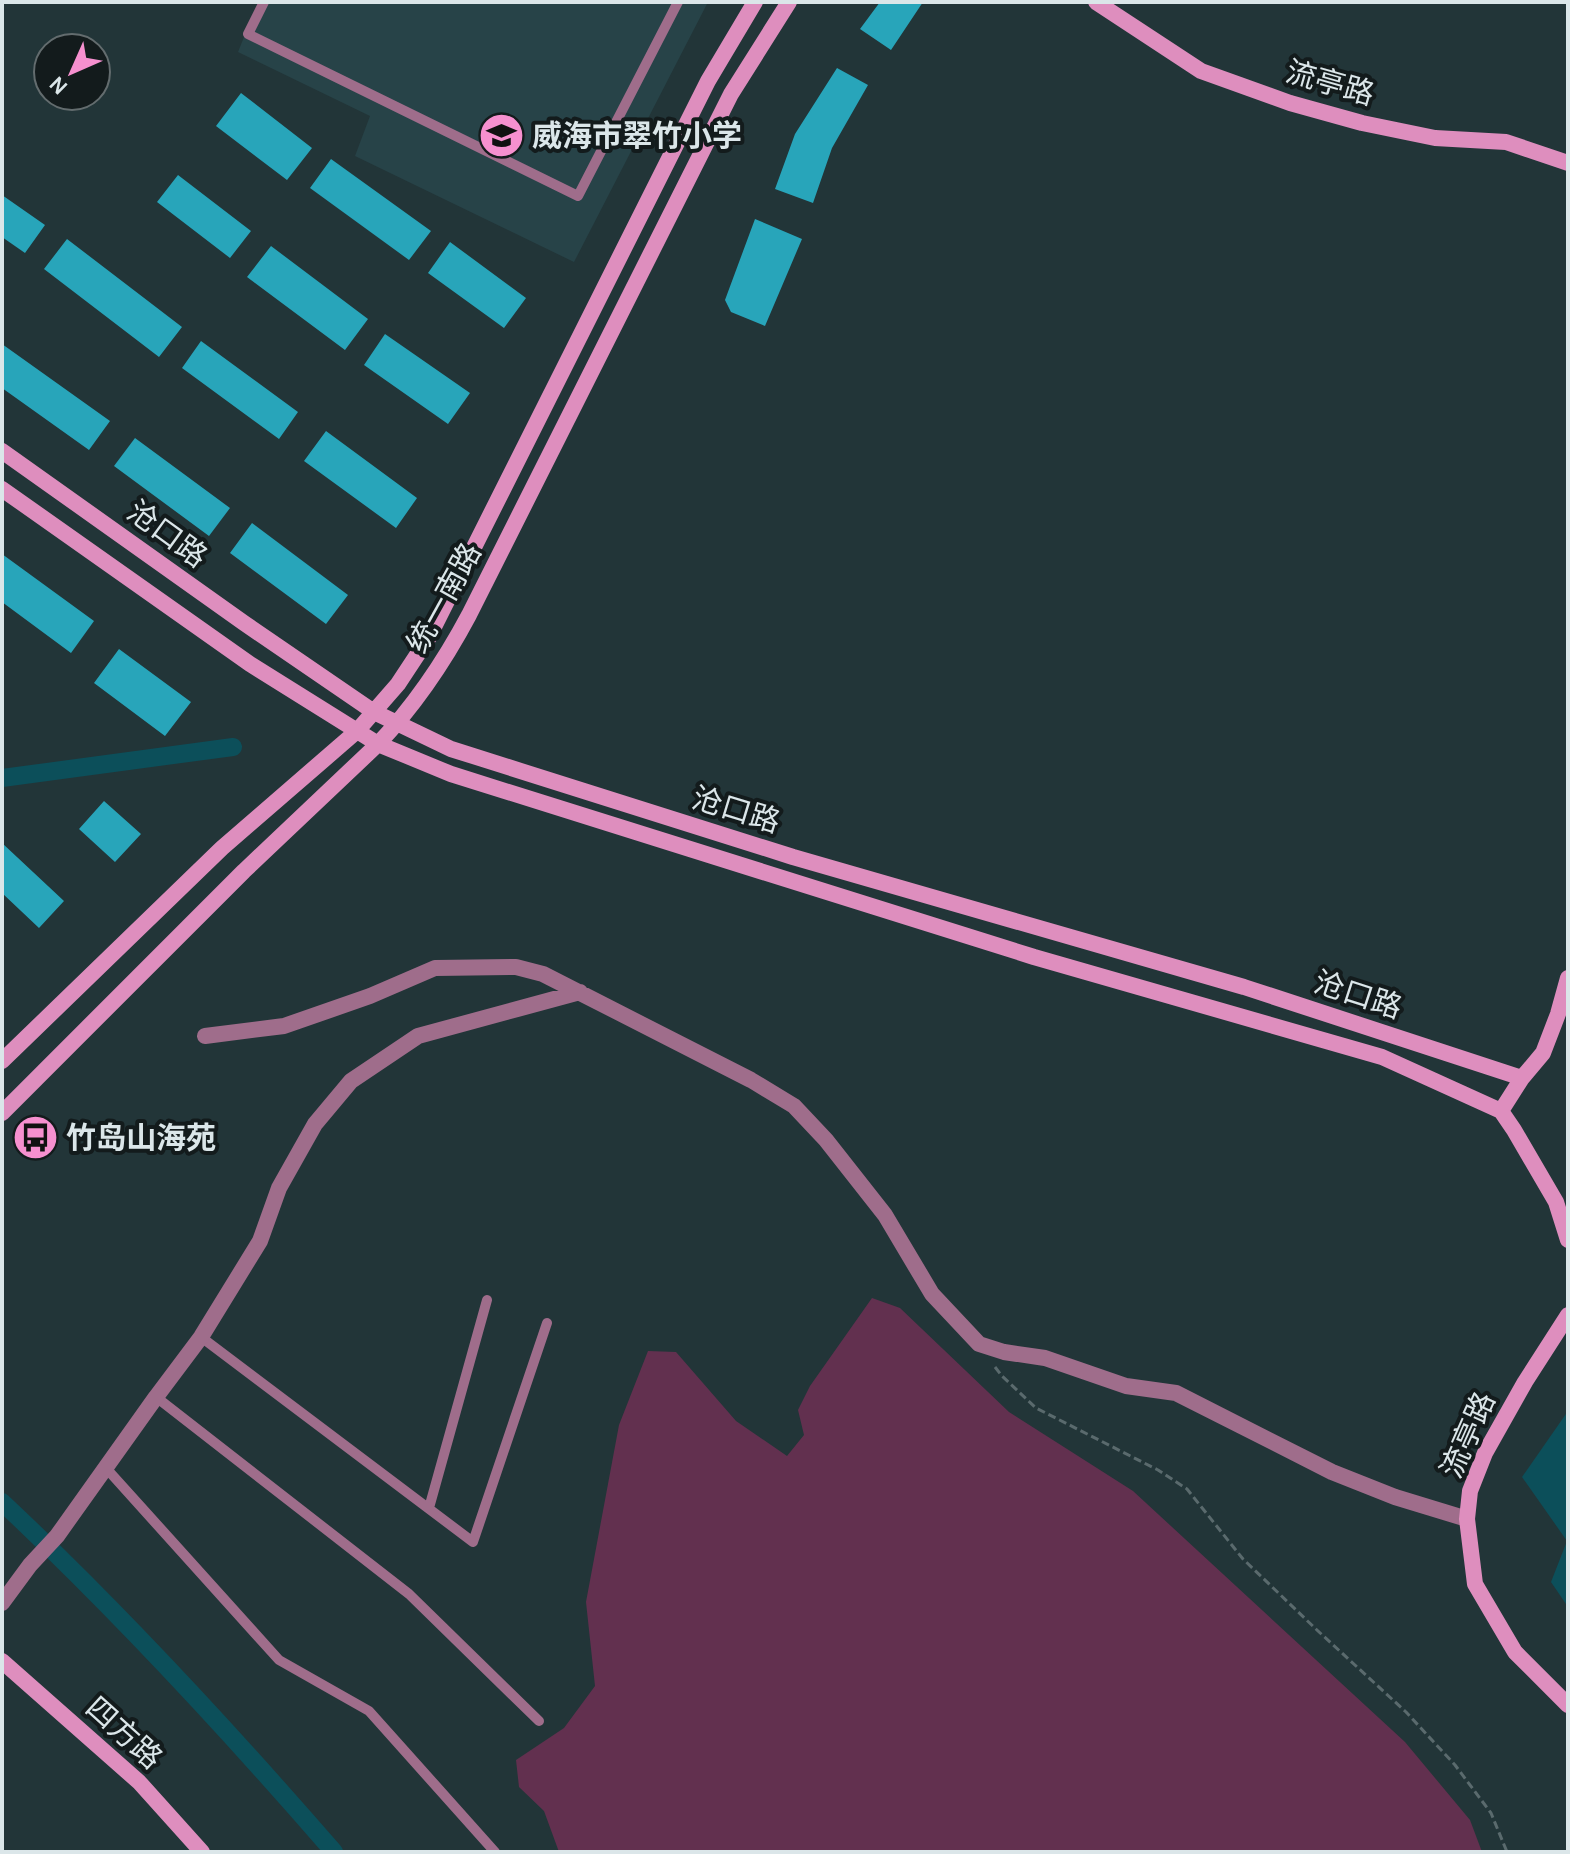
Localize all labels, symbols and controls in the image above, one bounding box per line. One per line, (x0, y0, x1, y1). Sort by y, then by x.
north arrow (32, 32, 112, 112)
street label: 流亭路 (1282, 53, 1378, 113)
text: N (44, 71, 73, 100)
school or university icon: 威海市翠竹小学 (477, 112, 525, 160)
place label: 威海市翠竹小学 (532, 118, 742, 154)
street label: 沧口路 (120, 493, 214, 575)
street label: 统一南路 (399, 537, 489, 659)
street label: 沧口路 (688, 780, 784, 840)
street label: 沧口路 (1310, 964, 1406, 1026)
bus stop icon: 竹岛山海苑 (11, 1114, 59, 1162)
place label: 竹岛山海苑 (66, 1120, 216, 1156)
street label: 流亭路 (1433, 1387, 1503, 1483)
street label: 四方路 (79, 1690, 169, 1776)

